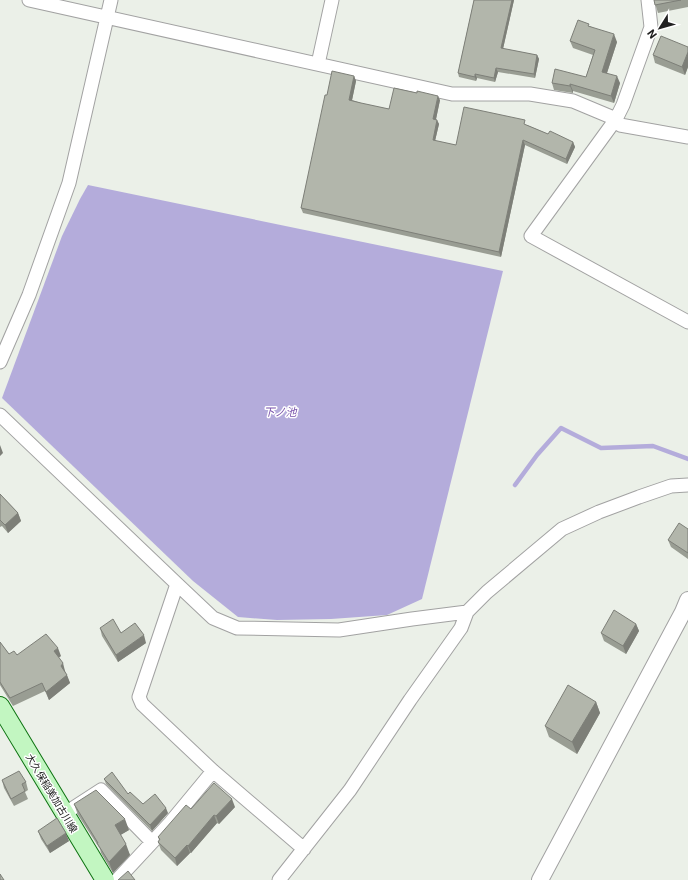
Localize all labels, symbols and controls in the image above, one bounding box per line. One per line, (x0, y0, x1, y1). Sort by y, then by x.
north arrow (640, 8, 680, 48)
text: N (645, 27, 660, 41)
water label: 下ノ池 (264, 406, 297, 419)
street label: 大久保稲美加古川線 (24, 752, 79, 835)

